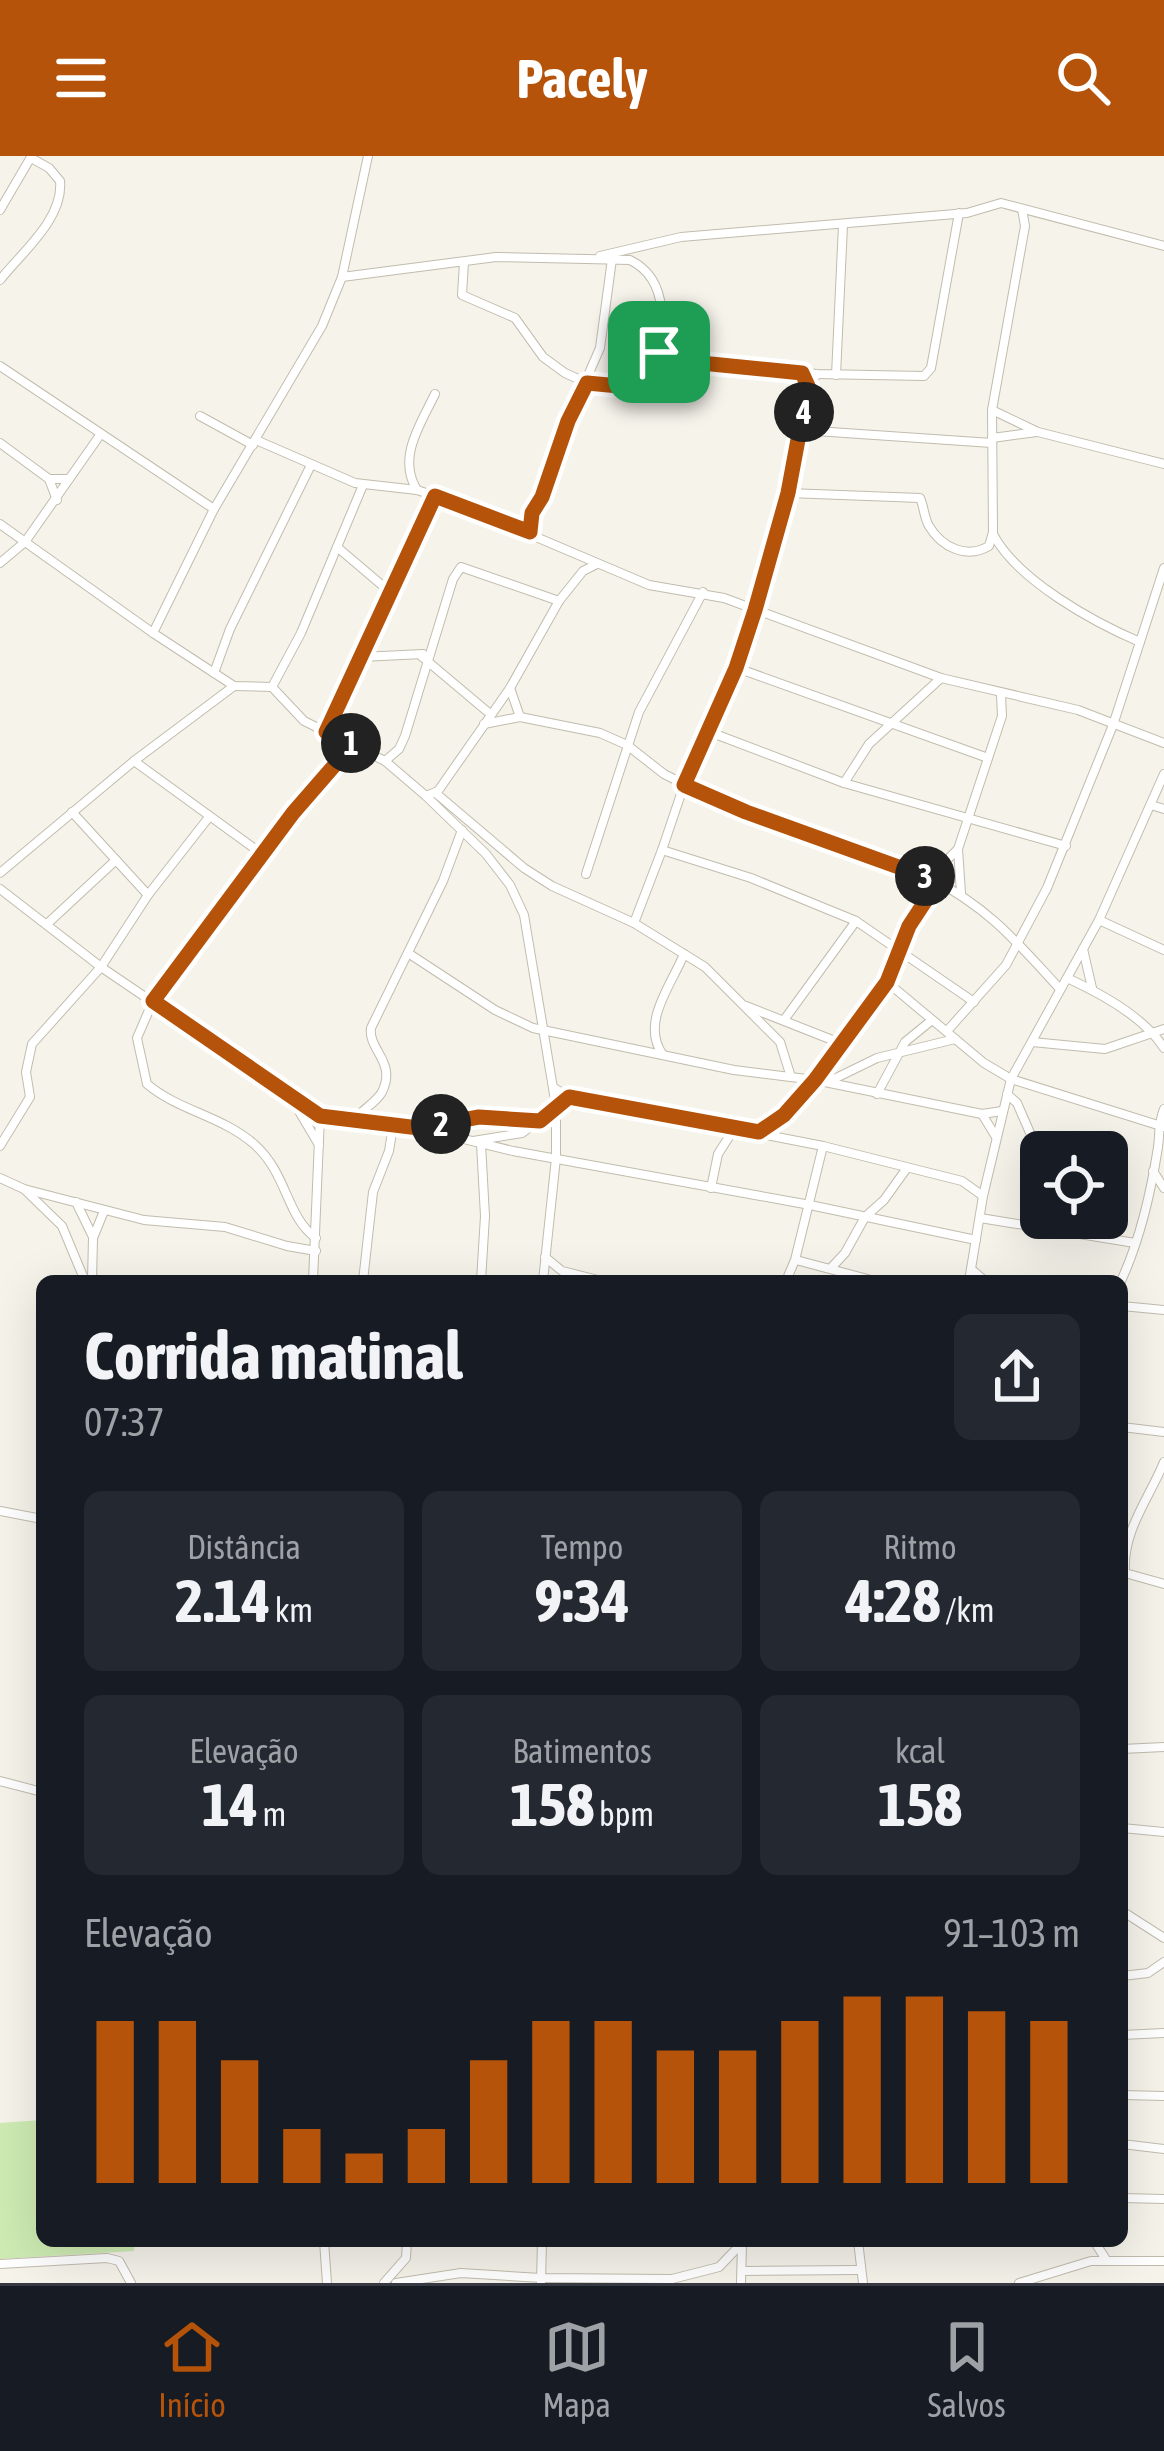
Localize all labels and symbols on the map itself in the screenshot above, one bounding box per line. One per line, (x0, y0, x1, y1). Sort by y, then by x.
pin (608, 301, 710, 403)
pin: 4 (774, 382, 834, 442)
pin: 1 (321, 713, 381, 773)
pin: 3 (895, 846, 955, 906)
pin: 2 (411, 1094, 471, 1154)

